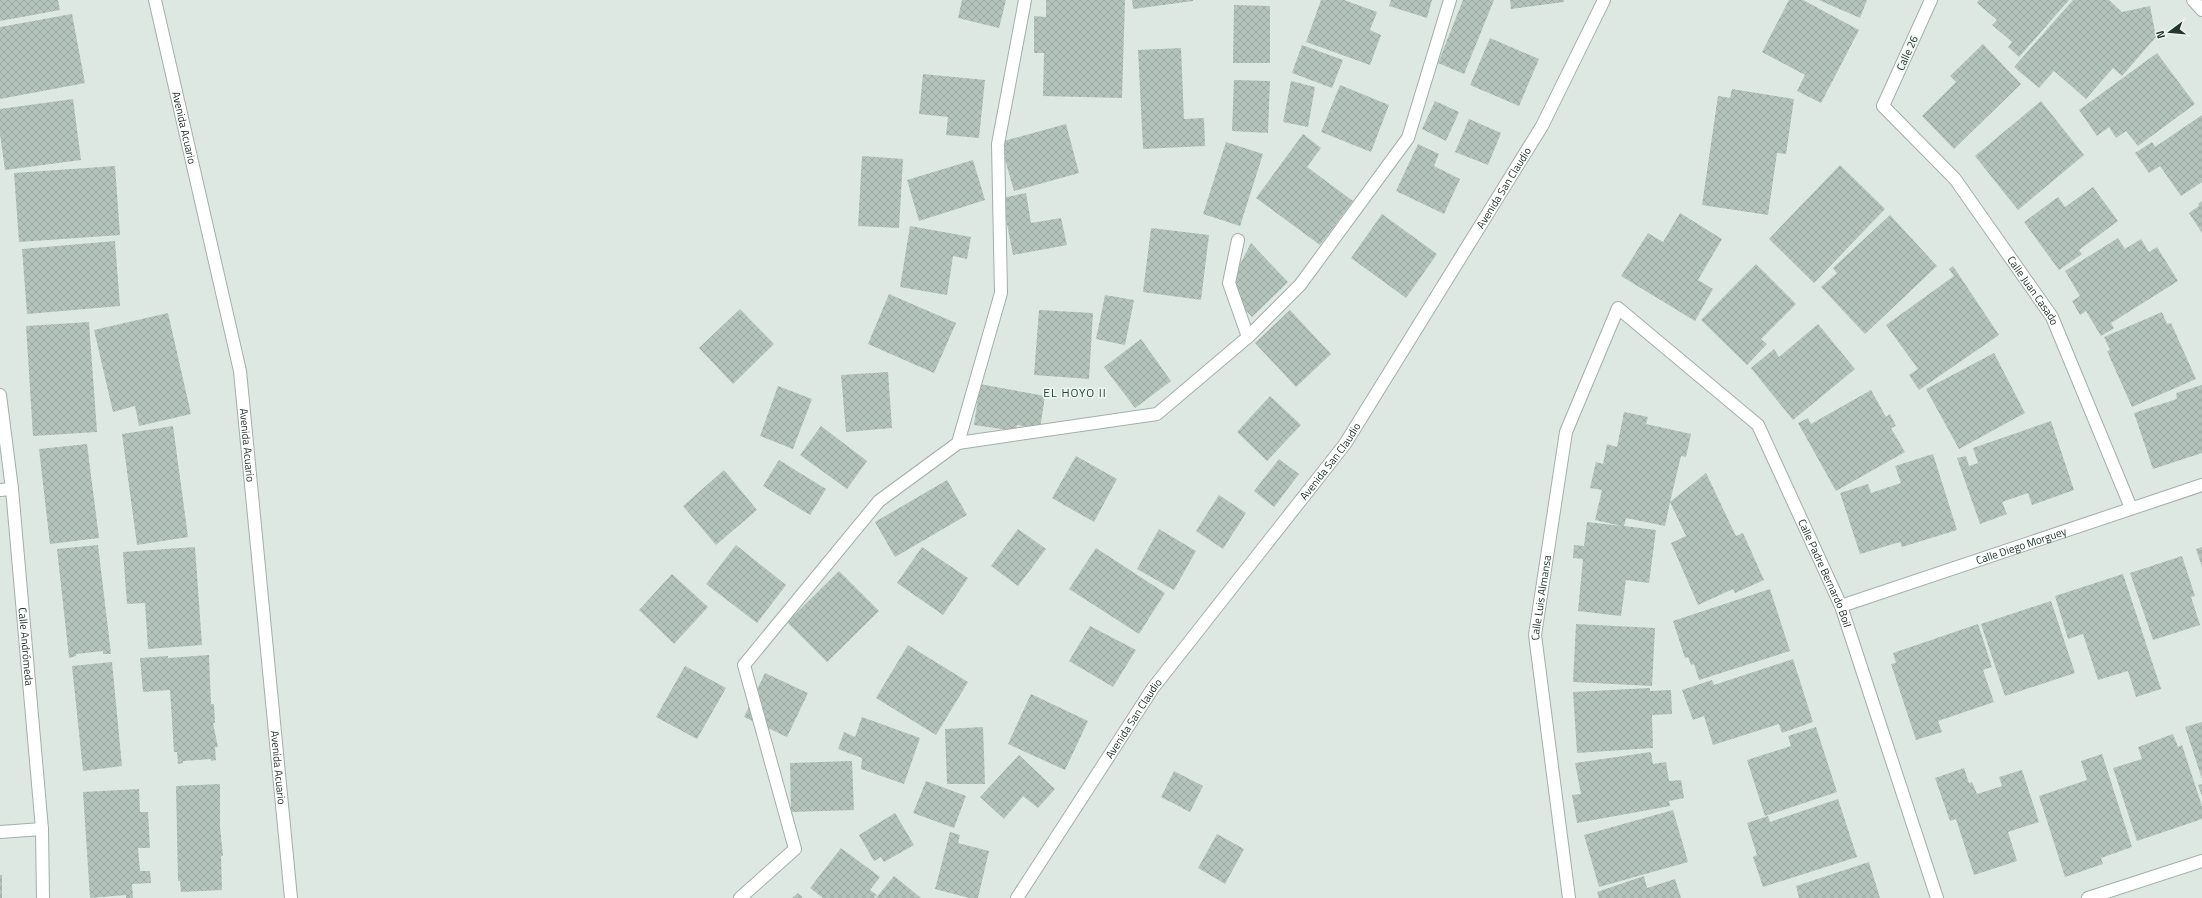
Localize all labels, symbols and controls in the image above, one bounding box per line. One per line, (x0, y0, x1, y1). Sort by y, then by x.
north arrow (2150, 12, 2190, 52)
text: N (2152, 29, 2169, 41)
street label: Calle 26 (1892, 33, 1922, 73)
street label: Avenida Acuario (168, 90, 200, 166)
street label: Avenida San Claudio (1472, 144, 1535, 232)
street label: Calle Juan Casado (2003, 253, 2063, 328)
district label: EL HOYO II (1043, 383, 1107, 402)
street label: Avenida Acuario (236, 407, 259, 483)
street label: Avenida San Claudio (1296, 419, 1364, 503)
street label: Calle Padre Bernardo Boil (1794, 516, 1855, 629)
street label: Calle Diego Morguey (1974, 523, 2069, 568)
street label: Calle Luis Almansa (1527, 553, 1555, 641)
street label: Calle Andrómeda (14, 607, 37, 687)
street label: Avenida San Claudio (1101, 675, 1166, 762)
street label: Avenida Acuario (267, 730, 290, 805)

